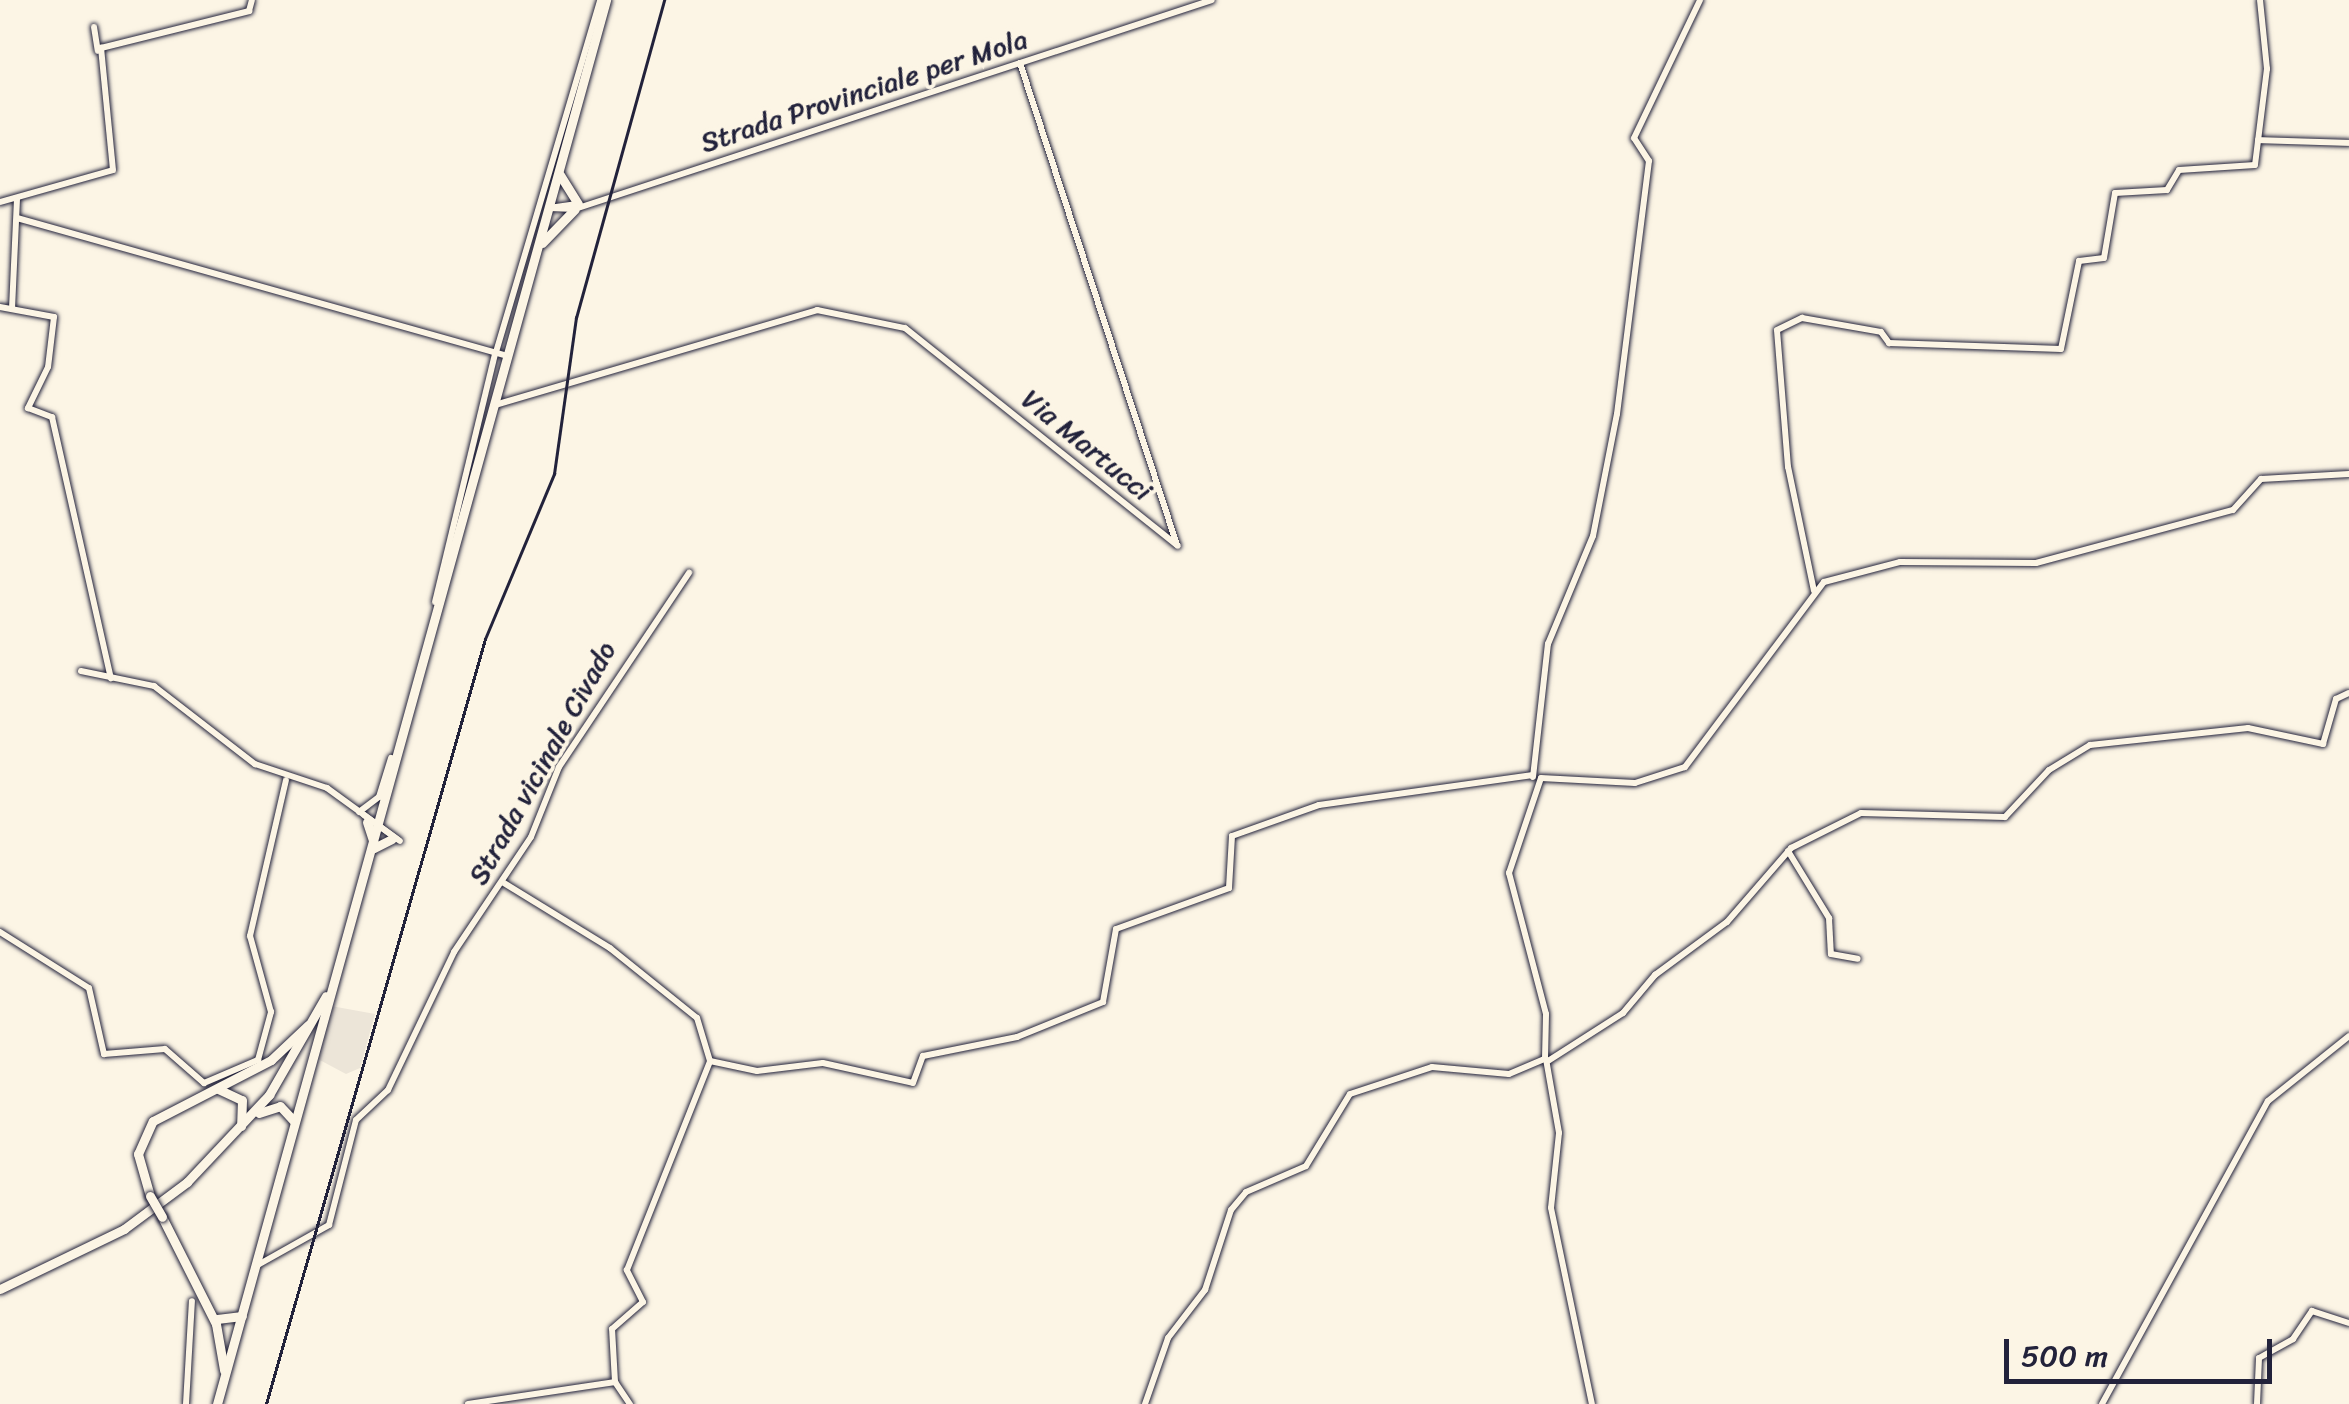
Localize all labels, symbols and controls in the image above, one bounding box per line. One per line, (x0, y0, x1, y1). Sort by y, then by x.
street label: Strada Provinciale per Mola (696, 22, 1032, 160)
street label: Via Martucci (1015, 383, 1159, 507)
street label: Strada vicinale Civado (461, 635, 623, 891)
scale bar (2009, 1319, 2276, 1381)
text: 500 m (2021, 1329, 2108, 1383)

